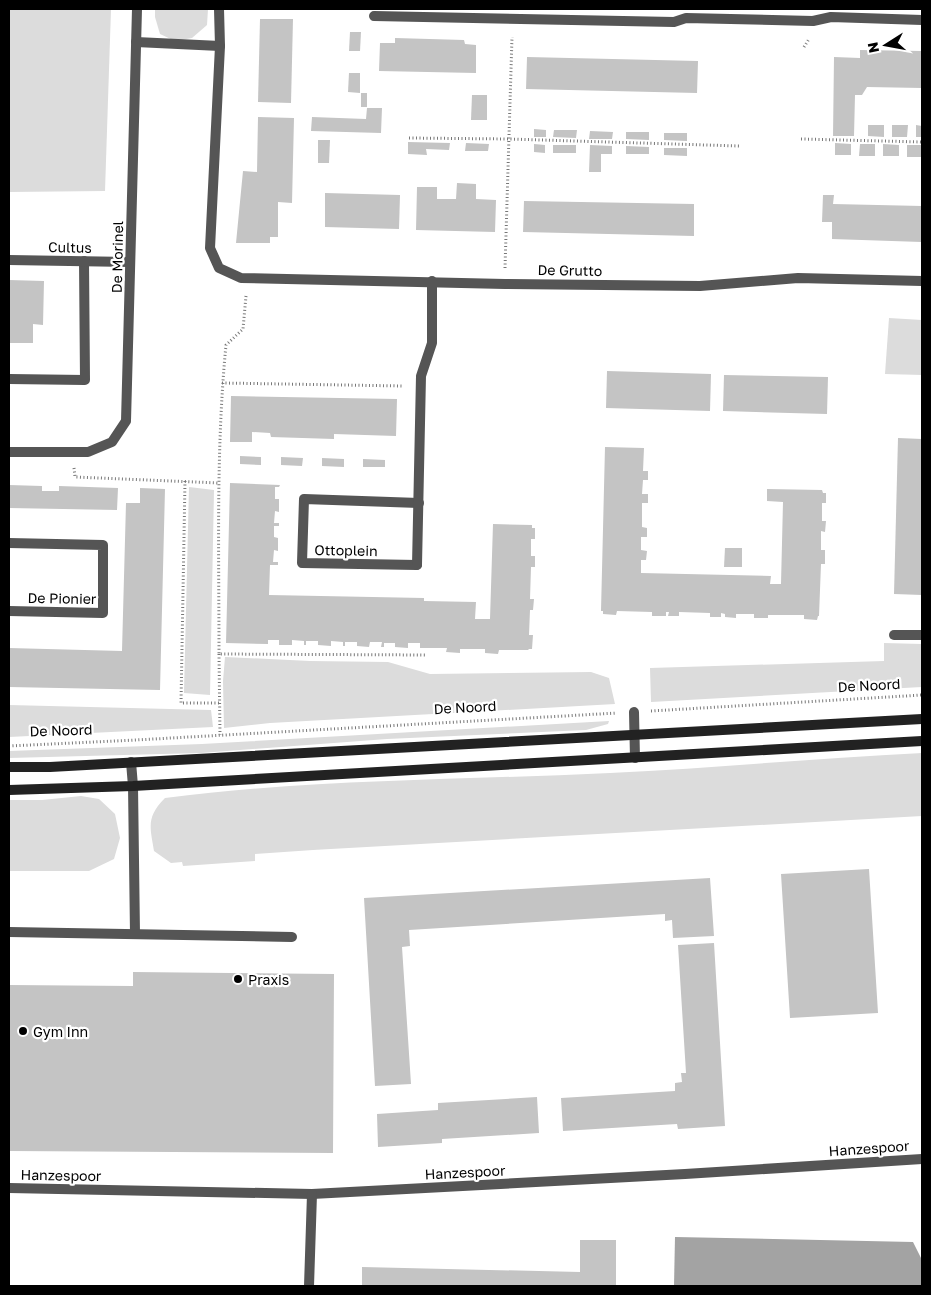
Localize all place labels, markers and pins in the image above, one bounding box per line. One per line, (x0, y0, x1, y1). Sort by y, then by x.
place label: Praxis (248, 971, 289, 988)
marker: Praxis (232, 973, 244, 985)
place label: Gym Inn (33, 1023, 88, 1040)
marker: Gym Inn (17, 1025, 29, 1037)

